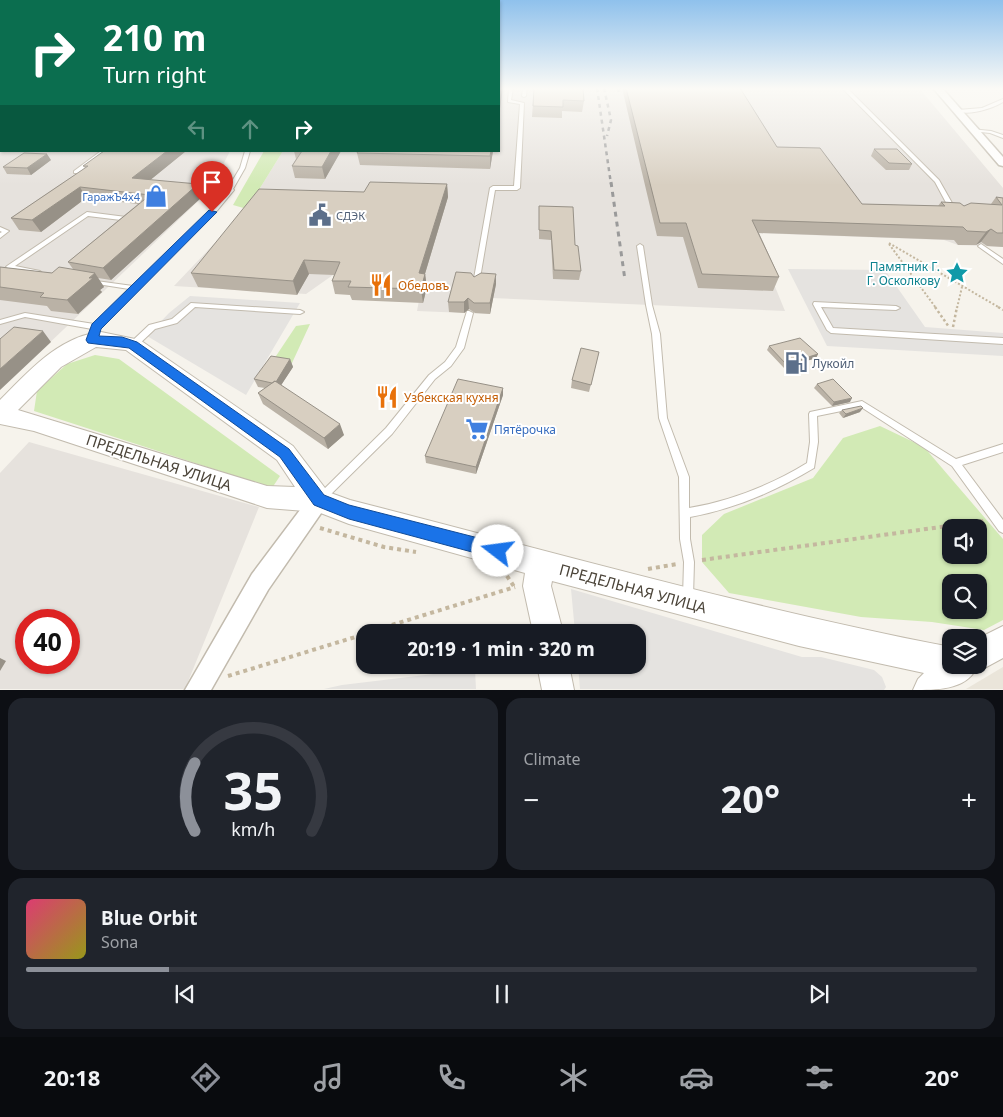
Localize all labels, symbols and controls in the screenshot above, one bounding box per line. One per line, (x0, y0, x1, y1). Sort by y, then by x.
text: 210 m (103, 14, 206, 61)
icon: right (20, 20, 85, 85)
text: Turn right (103, 59, 206, 89)
icon: left (183, 115, 211, 143)
icon: ahead (236, 115, 264, 143)
icon: right (289, 115, 317, 143)
pin (191, 161, 233, 212)
icon: arrive (198, 168, 226, 196)
shop icon: ГаражЪ4х4 (143, 183, 169, 209)
place label: ГаражЪ4х4 (82, 189, 141, 204)
public building icon: СДЭК (307, 202, 333, 228)
place label: СДЭК (336, 208, 365, 223)
place label: Памятник Г. Г. Осколкову (867, 258, 941, 289)
place icon: Памятник Г. Г. Осколкову (944, 260, 970, 286)
restaurant icon: Обедовъ (368, 272, 394, 298)
place label: Обедовъ (398, 277, 449, 294)
fuel station icon: Лукойл (783, 350, 809, 376)
place label: Лукойл (812, 355, 854, 372)
restaurant icon: Узбекская кухня (374, 384, 400, 410)
place label: Узбекская кухня (404, 389, 499, 406)
supermarket icon: Пятёрочка (464, 416, 490, 442)
place label: Пятёрочка (494, 421, 556, 438)
street label: ПРЕДЕЛЬНАЯ УЛИЦА (84, 429, 235, 495)
map controls (942, 519, 987, 674)
button: sound (942, 519, 987, 564)
position arrow (471, 524, 523, 576)
street label: ПРЕДЕЛЬНАЯ УЛИЦА (557, 559, 709, 617)
button: search (942, 574, 987, 619)
speed limit sign: 40 (15, 609, 80, 674)
button: layers (942, 629, 987, 674)
text: 20:19 · 1 min · 320 m (407, 636, 595, 662)
text: Climate (524, 748, 581, 770)
text: 35 (223, 754, 283, 825)
text: 20° (720, 772, 780, 824)
text: − (524, 780, 540, 818)
text: + (961, 780, 977, 818)
text: km/h (231, 817, 275, 841)
text: Blue Orbit (101, 905, 197, 931)
text: Sona (101, 931, 138, 953)
icon: previous (171, 980, 199, 1008)
icon: pause (488, 980, 516, 1008)
icon: next (805, 980, 833, 1008)
icon: directions (188, 1060, 223, 1095)
icon: music (311, 1060, 346, 1095)
icon: phone (434, 1060, 469, 1095)
icon: climate (556, 1060, 591, 1095)
icon: car (679, 1060, 714, 1095)
icon: filters (802, 1060, 837, 1095)
text: 20:18 (44, 1062, 100, 1092)
text: 20° (925, 1062, 959, 1092)

